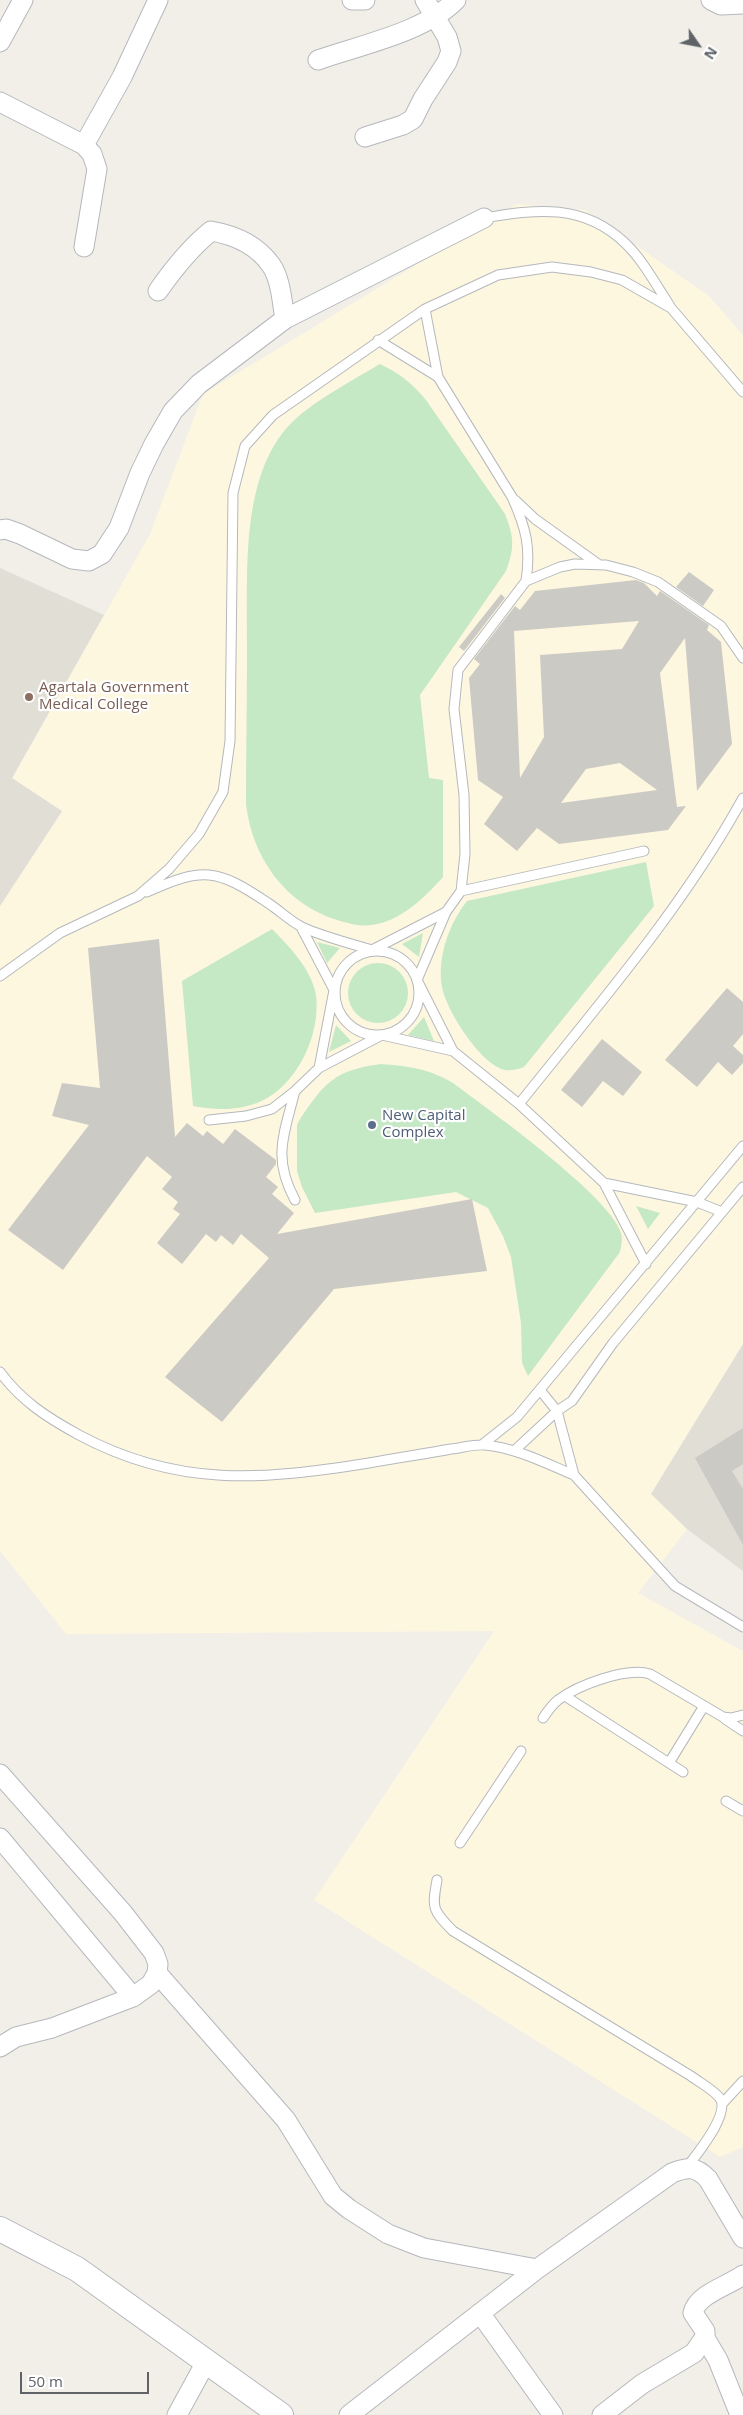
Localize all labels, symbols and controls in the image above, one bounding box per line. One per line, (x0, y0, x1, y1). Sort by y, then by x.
north arrow (673, 20, 723, 70)
text: N (700, 43, 722, 63)
place label: Agartala Government Medical College (39, 679, 189, 714)
marker: Agartala Government Medical College (23, 691, 35, 703)
place label: New Capital Complex (382, 1107, 465, 1142)
marker: New Capital Complex (366, 1119, 378, 1131)
scale bar (22, 2362, 151, 2394)
text: 50 m (28, 2371, 63, 2391)

